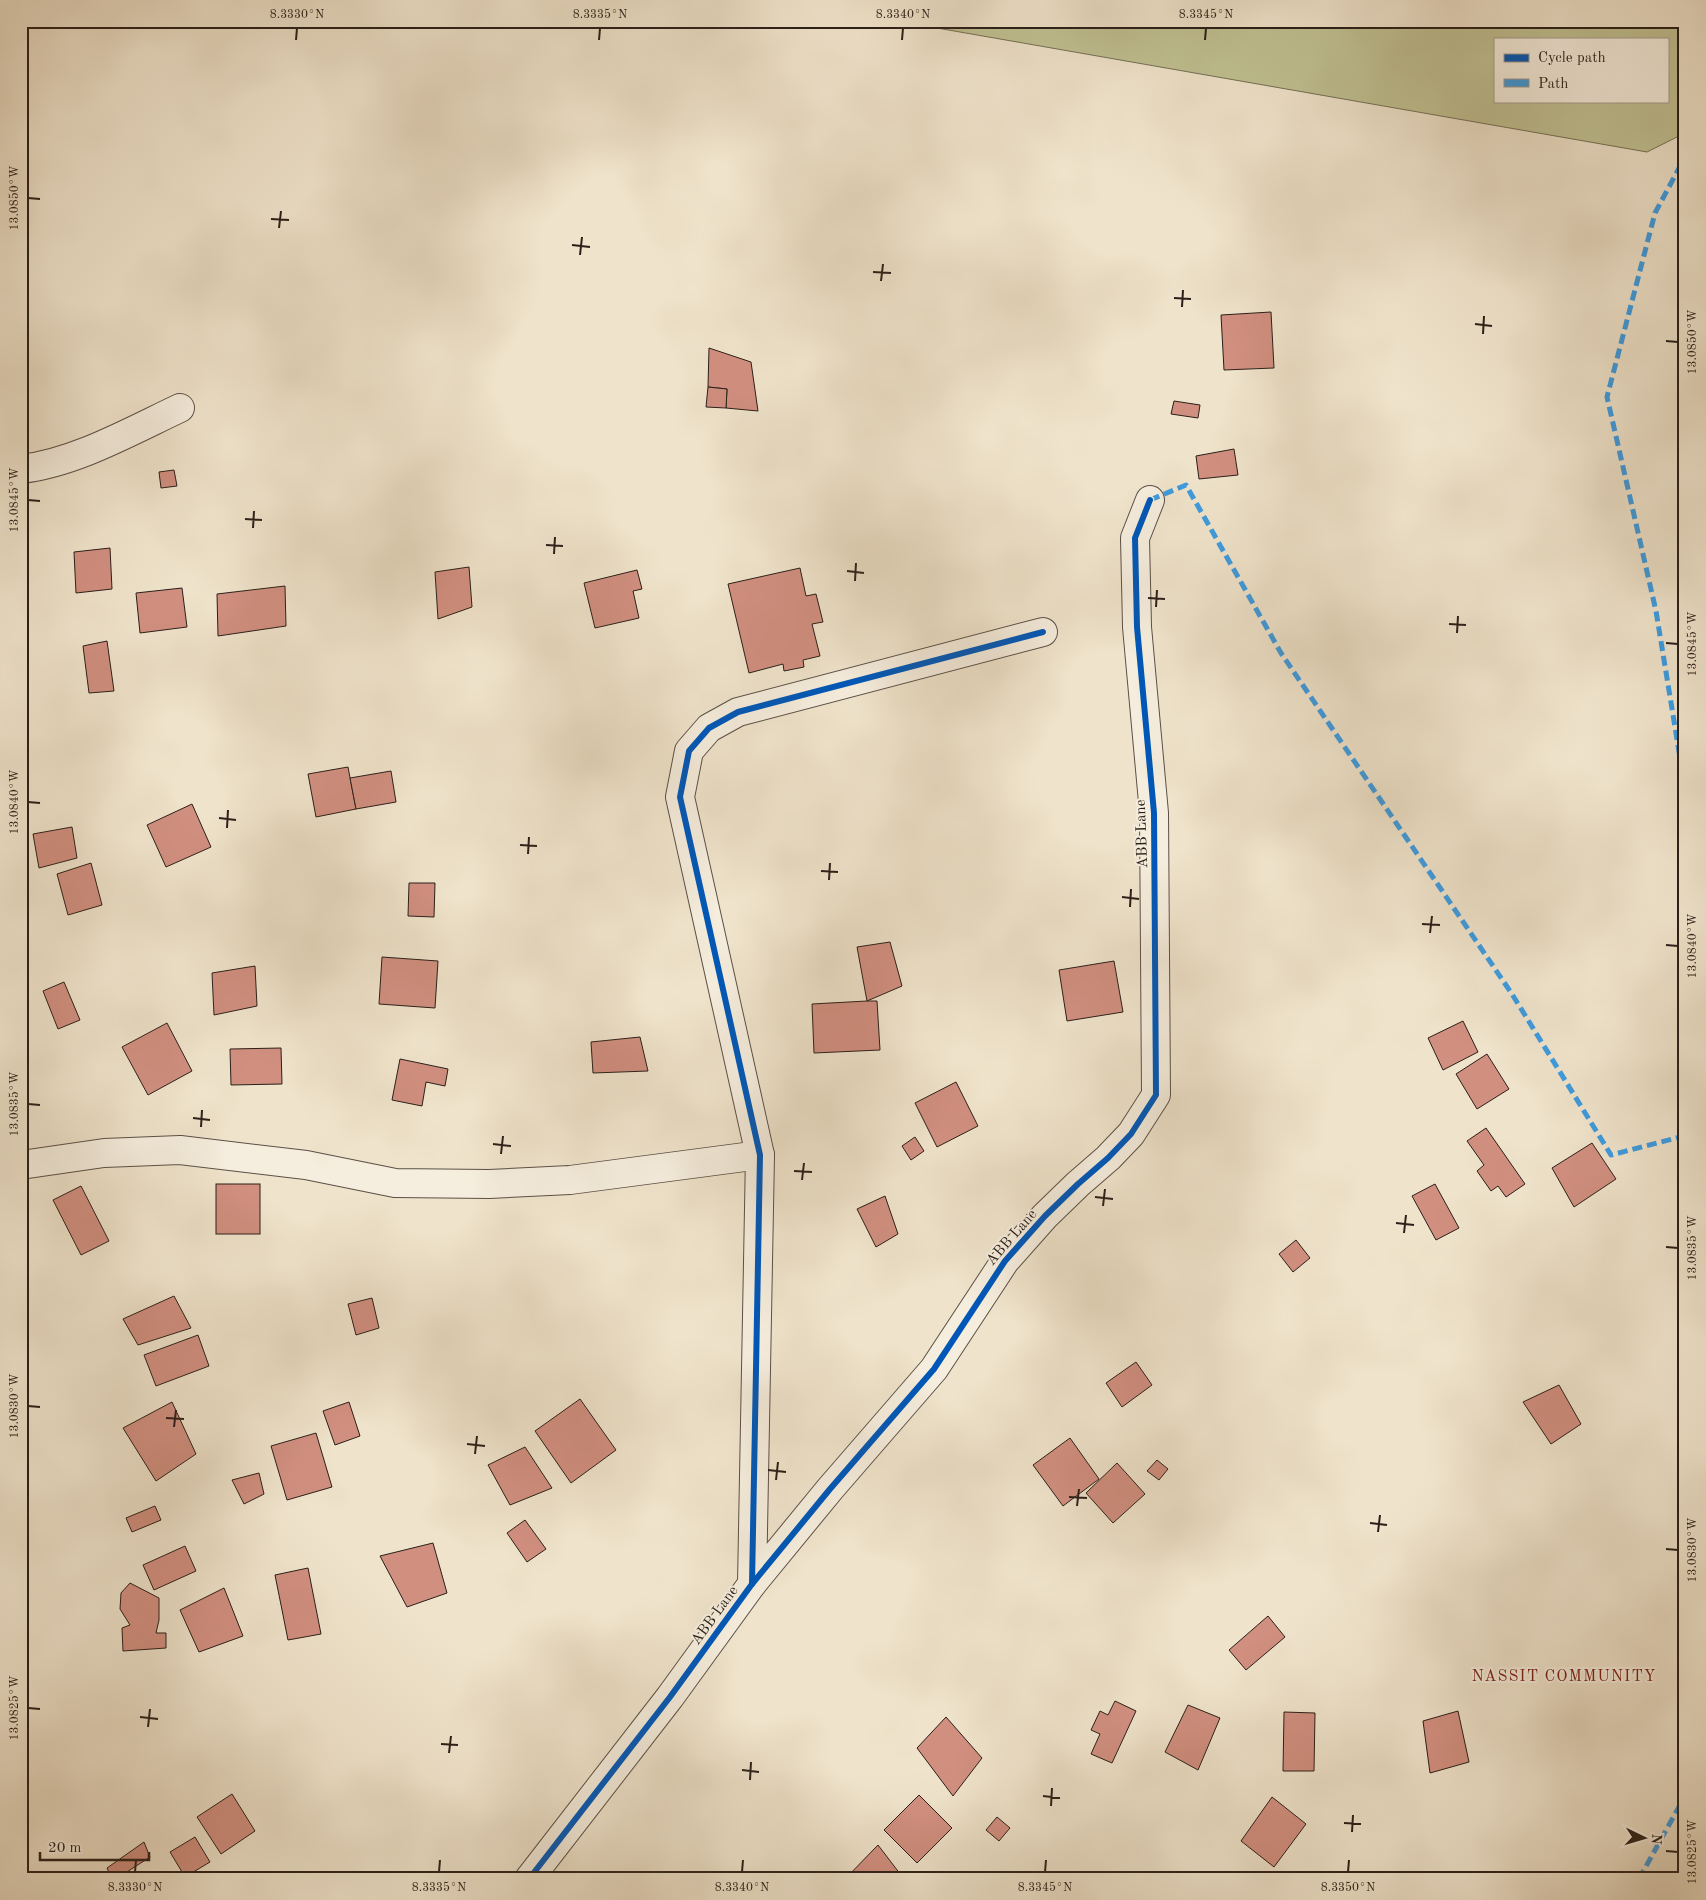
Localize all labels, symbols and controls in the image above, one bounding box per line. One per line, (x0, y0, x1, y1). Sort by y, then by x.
text: 8.3335°N (573, 8, 627, 21)
text: 8.3345°N (1179, 8, 1233, 21)
text: 8.3330°N (270, 9, 324, 21)
text: 8.3340°N (876, 9, 930, 21)
legend (1494, 38, 1668, 102)
text: Cycle path (1538, 51, 1606, 66)
text: Path (1538, 77, 1568, 92)
text: 13.0850°W (8, 165, 21, 230)
text: 13.0850°W (1686, 309, 1699, 374)
text: 13.0845°W (8, 467, 21, 532)
text: 13.0845°W (1686, 611, 1699, 676)
text: 13.0840°W (9, 769, 21, 834)
street label: ABB Lane (1134, 799, 1151, 869)
text: 13.0840°W (1687, 913, 1699, 978)
text: 13.0835°W (8, 1071, 21, 1136)
street label: ABB Lane (984, 1207, 1040, 1269)
text: 13.0835°W (1686, 1215, 1699, 1280)
text: 13.0830°W (9, 1373, 21, 1438)
text: 13.0830°W (1687, 1517, 1699, 1582)
street label: ABB Lane (689, 1584, 742, 1648)
district label: NASSIT COMMUNITY (1472, 1669, 1657, 1685)
text: 13.0825°W (8, 1675, 21, 1740)
north arrow (1618, 1812, 1668, 1862)
text: 13.0825°W (1686, 1819, 1699, 1884)
scale bar (40, 1830, 149, 1862)
text: N (1648, 1833, 1663, 1845)
text: 20 m (48, 1841, 82, 1856)
text: 8.3335°N (412, 1881, 466, 1894)
text: 8.3345°N (1018, 1881, 1072, 1894)
text: 8.3350°N (1321, 1881, 1375, 1894)
text: 8.3330°N (108, 1882, 162, 1894)
text: 8.3340°N (715, 1882, 769, 1894)

